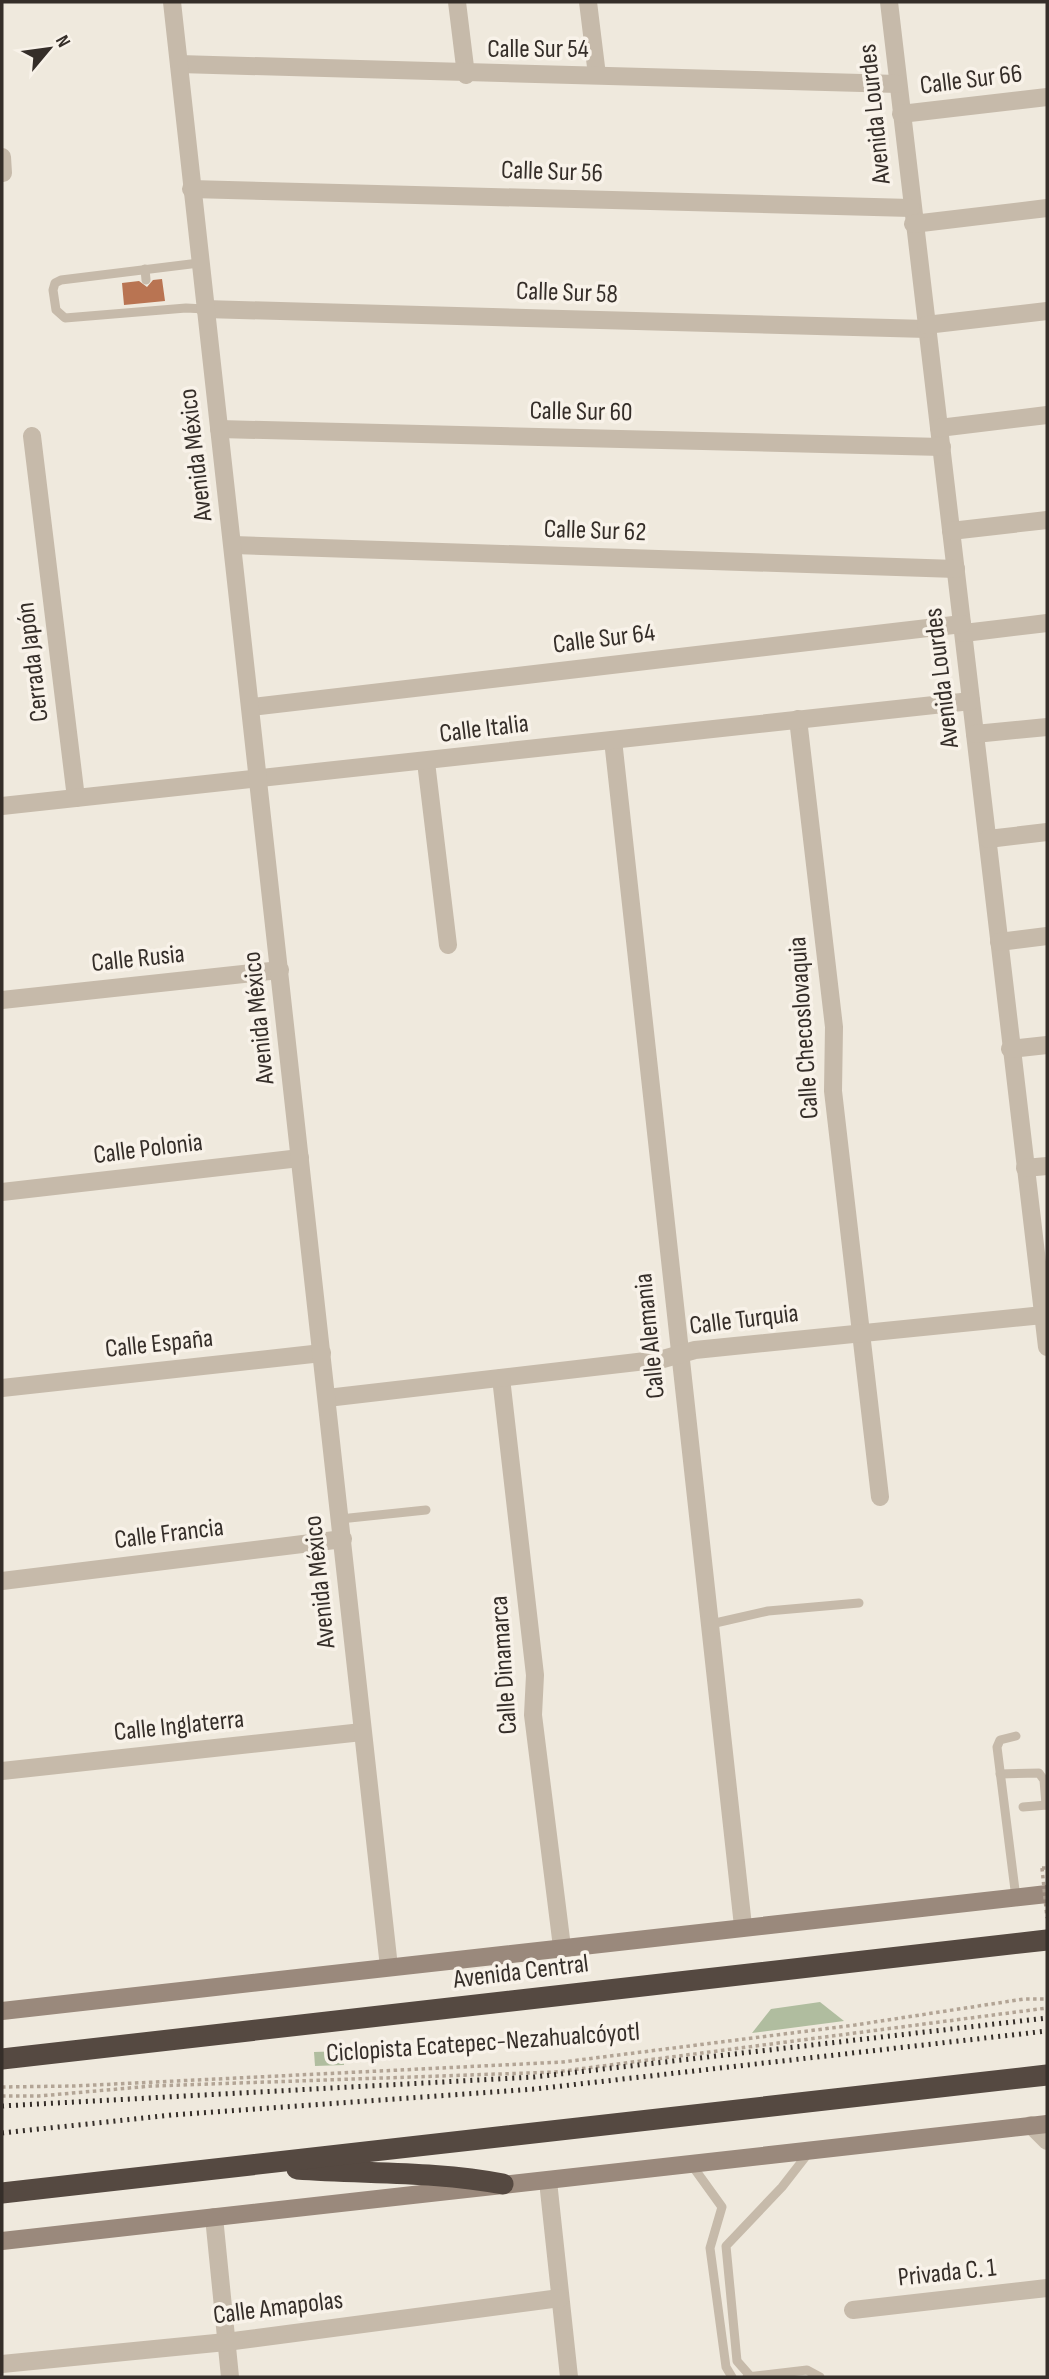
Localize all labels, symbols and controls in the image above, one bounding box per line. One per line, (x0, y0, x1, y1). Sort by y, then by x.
north arrow (14, 14, 84, 84)
text: N (50, 31, 75, 52)
street label: Calle Sur 54 (487, 34, 589, 65)
street label: Avenida Lourdes (852, 42, 898, 187)
street label: Calle Sur 66 (918, 58, 1024, 102)
street label: Calle Sur 56 (501, 155, 603, 189)
street label: Calle Sur 58 (516, 276, 618, 310)
street label: Avenida México (172, 387, 220, 524)
street label: Calle Sur 60 (529, 396, 633, 428)
street label: Calle Sur 62 (543, 514, 647, 548)
street label: Cerrada Japón (10, 600, 56, 724)
street label: Avenida Lourdes (918, 606, 966, 751)
street label: Calle Sur 64 (551, 617, 657, 661)
street label: Calle Italia (438, 708, 530, 750)
street label: Calle Checoslovaquia (782, 936, 826, 1120)
street label: Calle Rusia (90, 939, 186, 979)
street label: Avenida México (237, 950, 281, 1087)
street label: Calle Polonia (92, 1127, 204, 1171)
street label: Calle Alemania (628, 1272, 672, 1400)
street label: Calle Turquia (688, 1298, 800, 1342)
street label: Calle España (103, 1323, 215, 1365)
street label: Calle Francia (113, 1512, 225, 1556)
street label: Avenida México (298, 1514, 342, 1651)
street label: Calle Dinamarca (484, 1595, 524, 1735)
street label: Calle Inglaterra (112, 1704, 246, 1748)
street label: Avenida Central (451, 1948, 590, 1996)
street label: Ciclopista Ecatepec-Nezahualcóyotl (325, 2017, 641, 2069)
street label: Privada C. 1 (896, 2252, 998, 2294)
street label: Calle Amapolas (211, 2285, 345, 2331)

